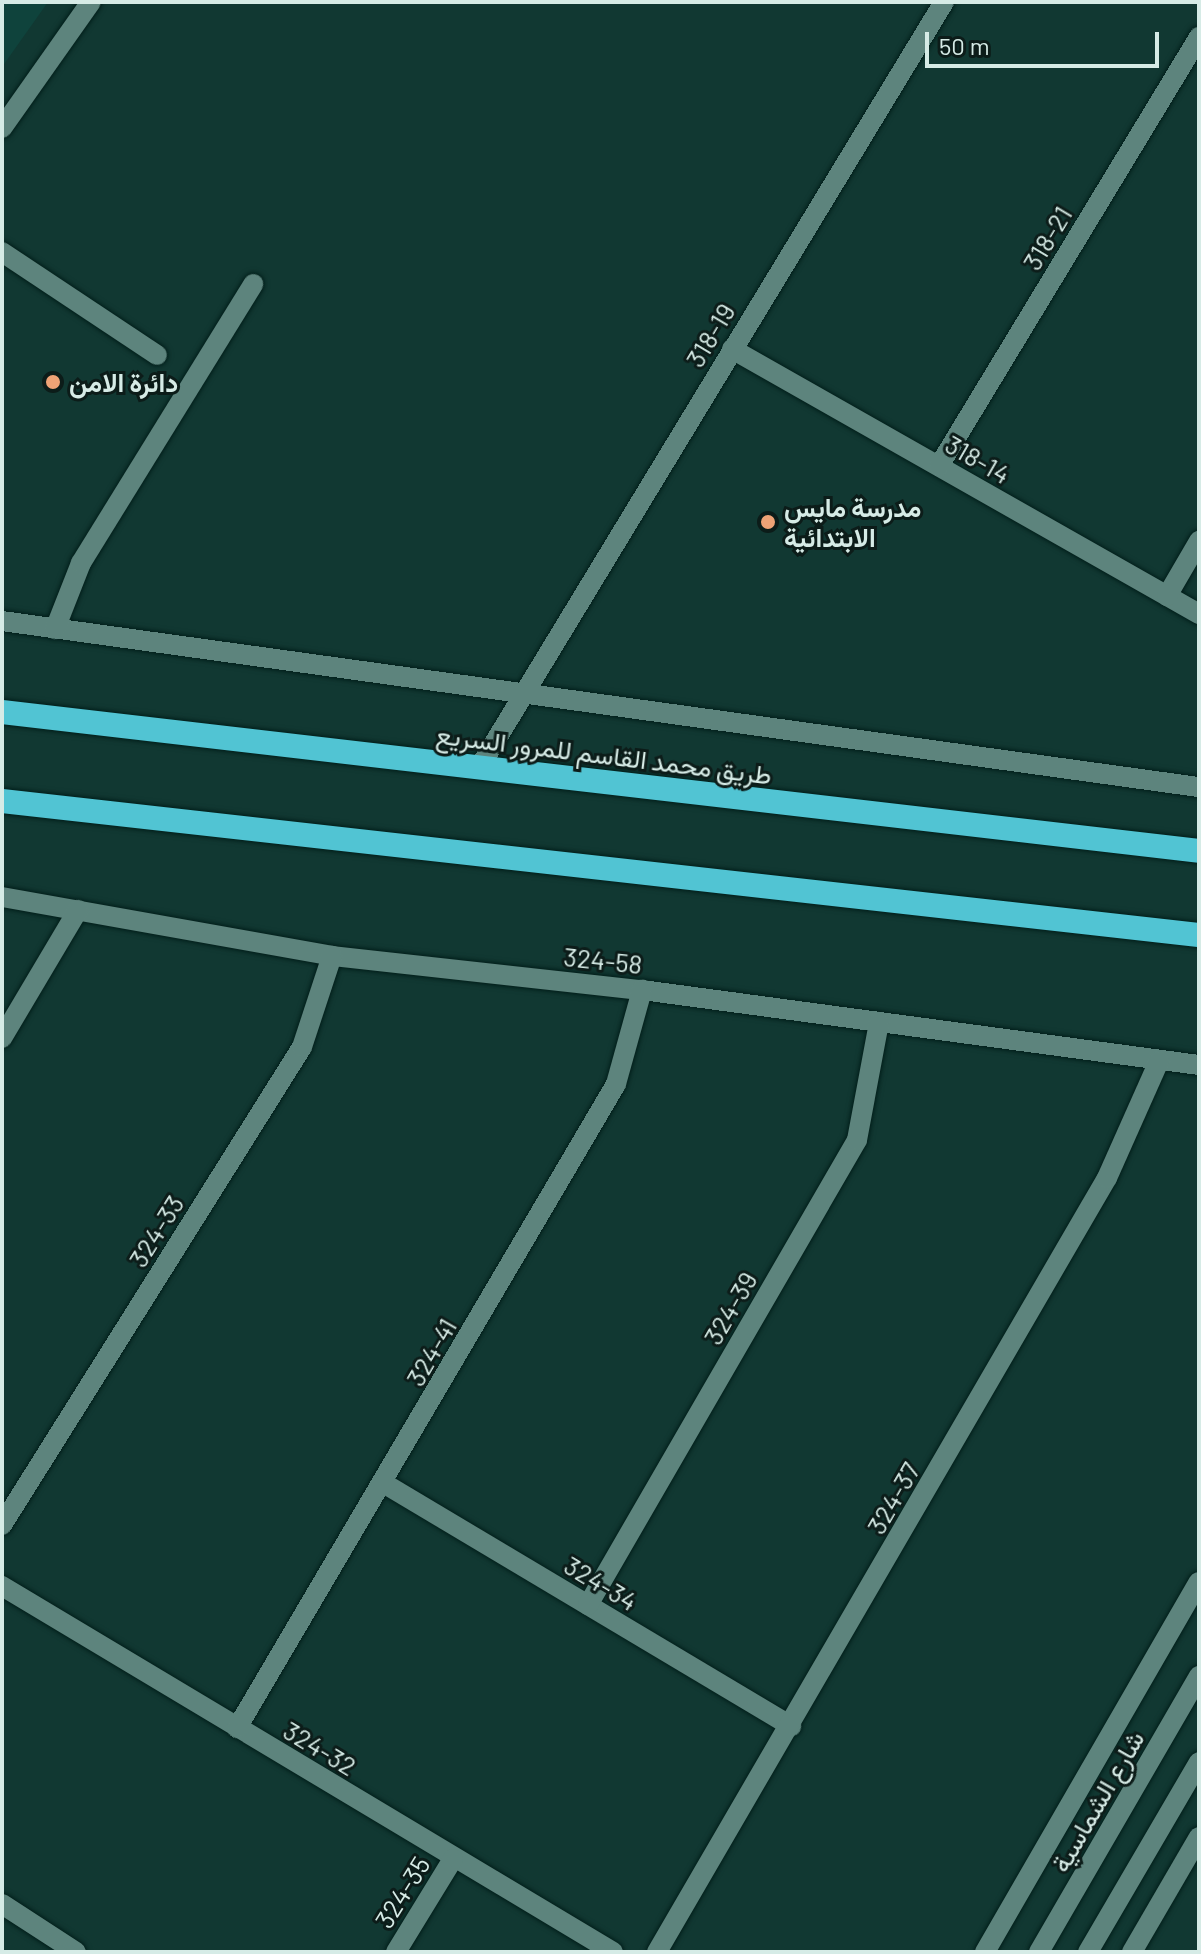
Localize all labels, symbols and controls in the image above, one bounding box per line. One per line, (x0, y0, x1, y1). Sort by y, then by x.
scale bar (929, 16, 1163, 66)
text: 50 m (939, 31, 990, 60)
street label: 318-21 (1016, 200, 1078, 276)
street label: 318-19 (679, 298, 741, 372)
place label: دائرة الامن (69, 366, 178, 398)
marker: دائرة الامن (44, 373, 62, 391)
street label: 318-14 (940, 428, 1016, 490)
place label: مدرسة مايس الابتدائية (784, 491, 921, 552)
marker: مدرسة مايس الابتدائية (759, 513, 777, 531)
street label: طريق محمد القاسم للمرور السريع (434, 718, 774, 790)
street label: 324-58 (562, 940, 644, 980)
street label: 324-33 (122, 1189, 190, 1273)
street label: 324-39 (697, 1266, 763, 1350)
street label: 324-41 (399, 1313, 463, 1391)
street label: 324-37 (860, 1457, 926, 1539)
street label: 324-34 (559, 1549, 643, 1617)
street label: 324-32 (278, 1714, 362, 1782)
street label: شارع الشماسية (1044, 1725, 1150, 1877)
street label: 324-35 (368, 1850, 436, 1934)

